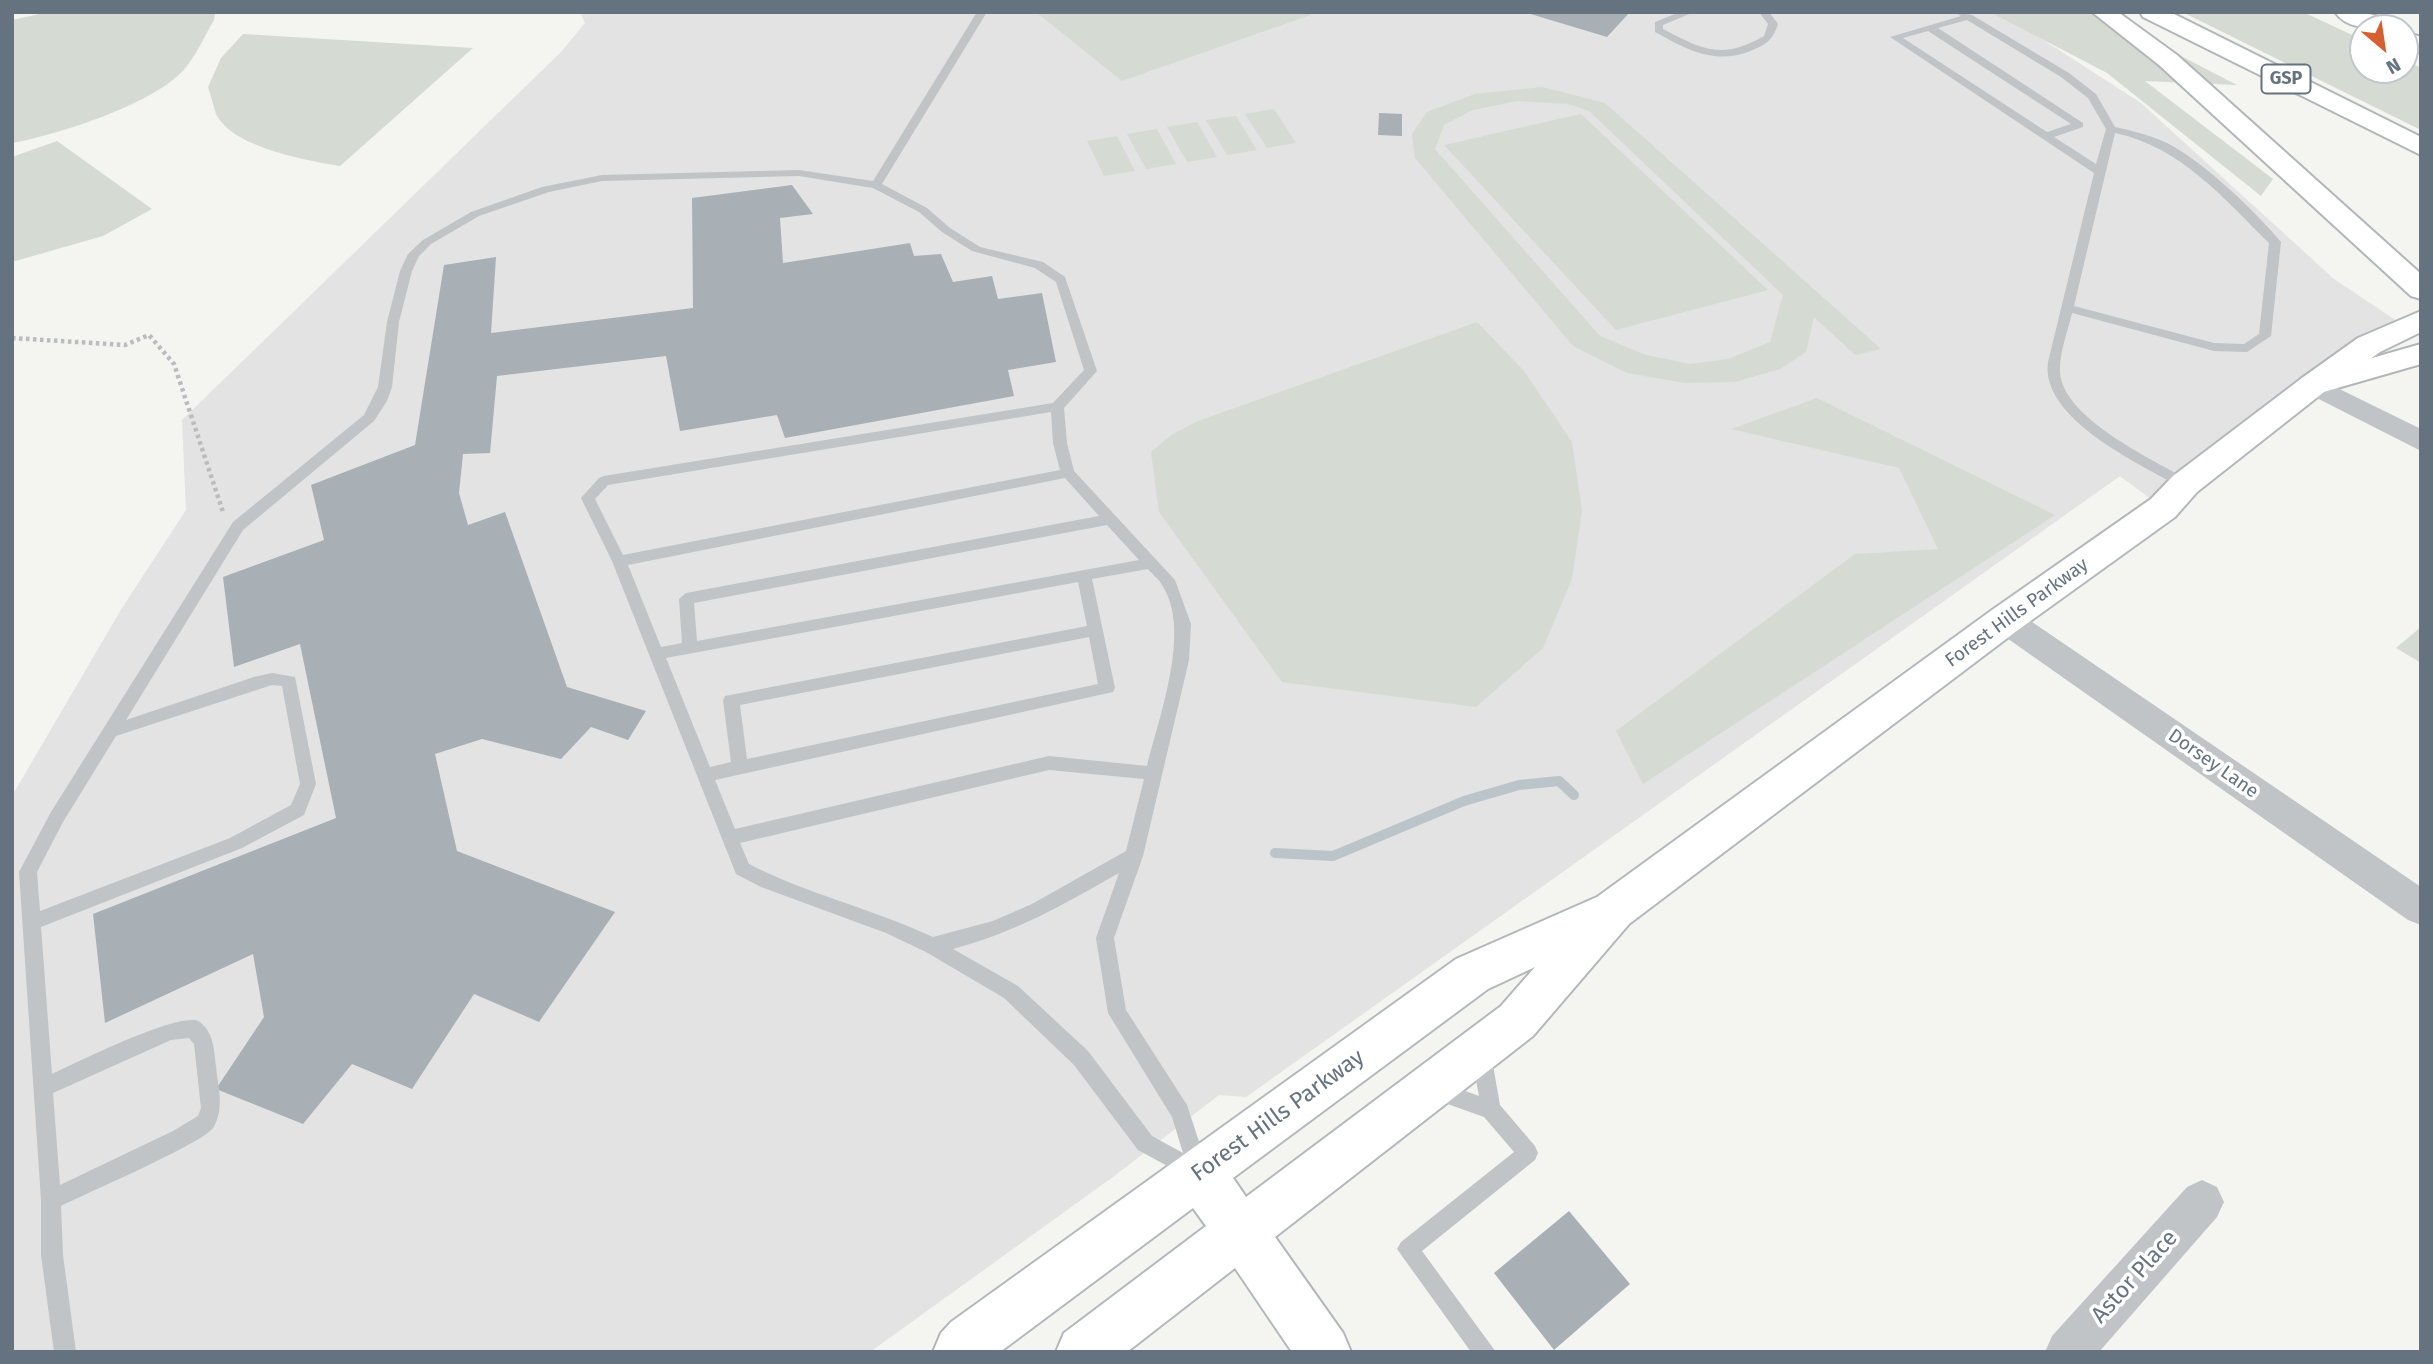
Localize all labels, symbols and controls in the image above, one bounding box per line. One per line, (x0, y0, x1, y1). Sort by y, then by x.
north arrow (2349, 14, 2419, 84)
text: N (2382, 53, 2405, 79)
road number: GSP (2262, 64, 2310, 94)
street label: Forest Hills Parkway (1941, 553, 2093, 673)
street label: Dorsey Lane (2163, 725, 2263, 803)
street label: Forest Hills Parkway (1186, 1044, 1370, 1188)
street label: Astor Place (2086, 1225, 2184, 1329)

